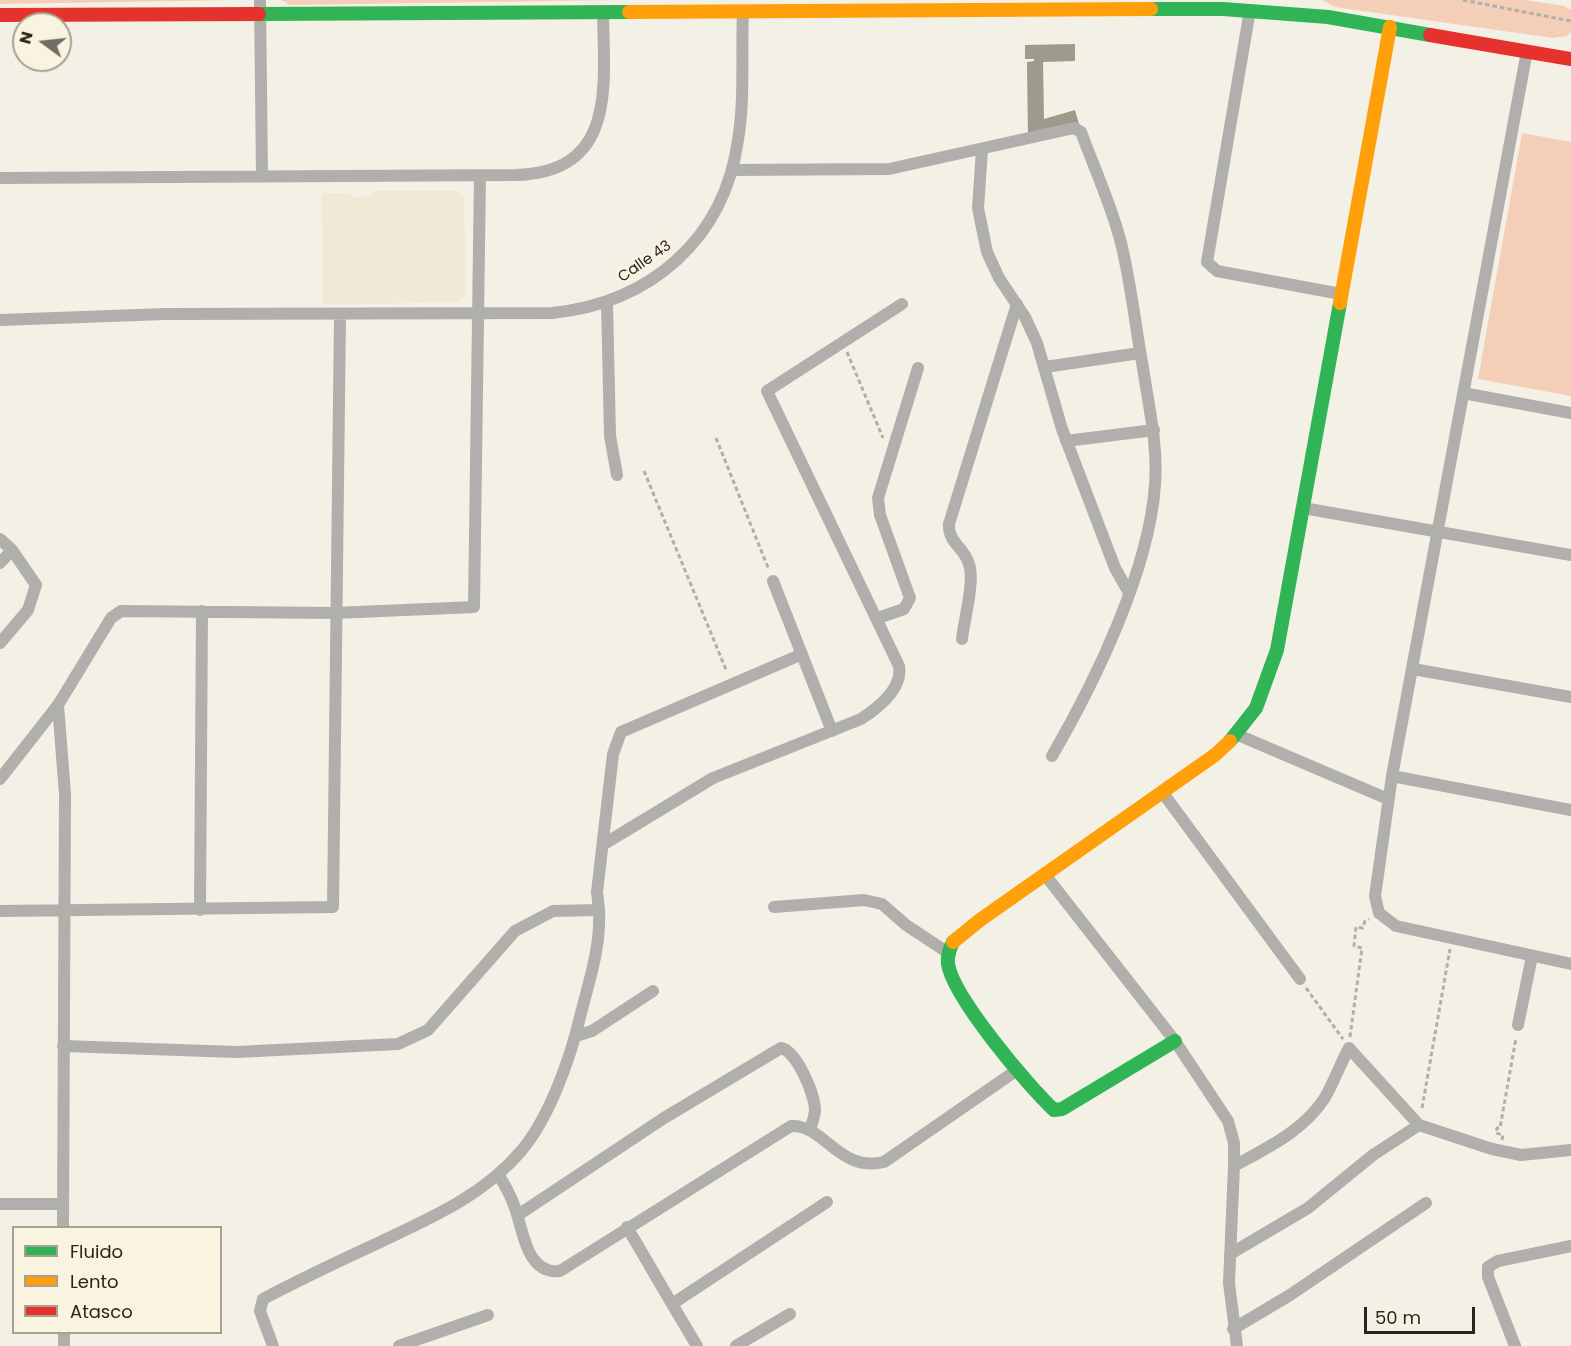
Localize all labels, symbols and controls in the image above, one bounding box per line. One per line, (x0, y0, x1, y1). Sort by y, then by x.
north arrow (12, 12, 72, 72)
text: N (13, 29, 39, 47)
street label: Calle 43 (615, 237, 675, 287)
legend (12, 1226, 222, 1334)
text: Fluido (70, 1239, 123, 1264)
text: Lento (70, 1269, 119, 1294)
scale bar (1367, 1295, 1478, 1333)
text: Atasco (70, 1299, 133, 1324)
text: 50 m (1375, 1305, 1421, 1330)

